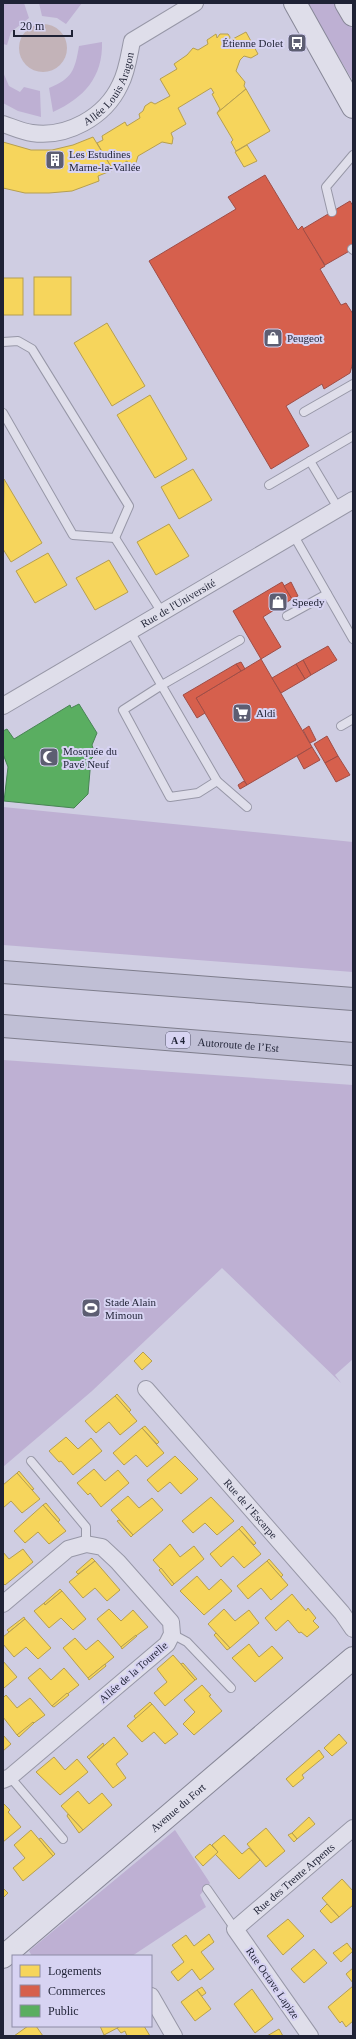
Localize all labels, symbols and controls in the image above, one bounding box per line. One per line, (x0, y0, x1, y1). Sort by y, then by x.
scale bar (14, 12, 72, 38)
text: 20 m (20, 19, 45, 33)
bus stop icon: Étienne Dolet (286, 32, 308, 54)
place label: Étienne Dolet (222, 37, 283, 49)
street label: Allée Louis Aragon (81, 51, 136, 128)
place label: Les Estudines Marne-la-Vallée (69, 148, 141, 173)
building icon: Les Estudines Marne-la-Vallée (44, 149, 66, 171)
shop icon: Peugeot (262, 327, 284, 349)
place label: Peugeot (287, 332, 322, 344)
street label: Rue de l'Université (138, 576, 218, 630)
shop icon: Speedy (267, 591, 289, 613)
place label: Speedy (292, 596, 325, 608)
supermarket icon: Aldi (231, 702, 253, 724)
place label: Aldi (256, 707, 276, 719)
place label: Mosquée du Pavé Neuf (63, 745, 118, 770)
mosque icon: Mosquée du Pavé Neuf (38, 746, 60, 768)
road number: A 4 (166, 1032, 190, 1048)
street label: Autoroute de l’Est (197, 1036, 279, 1054)
place label: Stade Alain Mimoun (105, 1296, 157, 1321)
sports icon: Stade Alain Mimoun (80, 1297, 102, 1319)
street label: Rue de l’Escarpe (221, 1476, 280, 1541)
street label: Allée de la Tourelle (96, 1639, 170, 1705)
street label: Avenue du Fort (148, 1781, 208, 1834)
street label: Rue des Trente Arpents (251, 1841, 337, 1917)
street label: Rue Octave Lapize (244, 1945, 302, 2021)
legend (12, 1955, 152, 2027)
text: Logements (48, 1964, 102, 1978)
text: Commerces (48, 1984, 106, 1998)
text: Public (48, 2004, 79, 2018)

